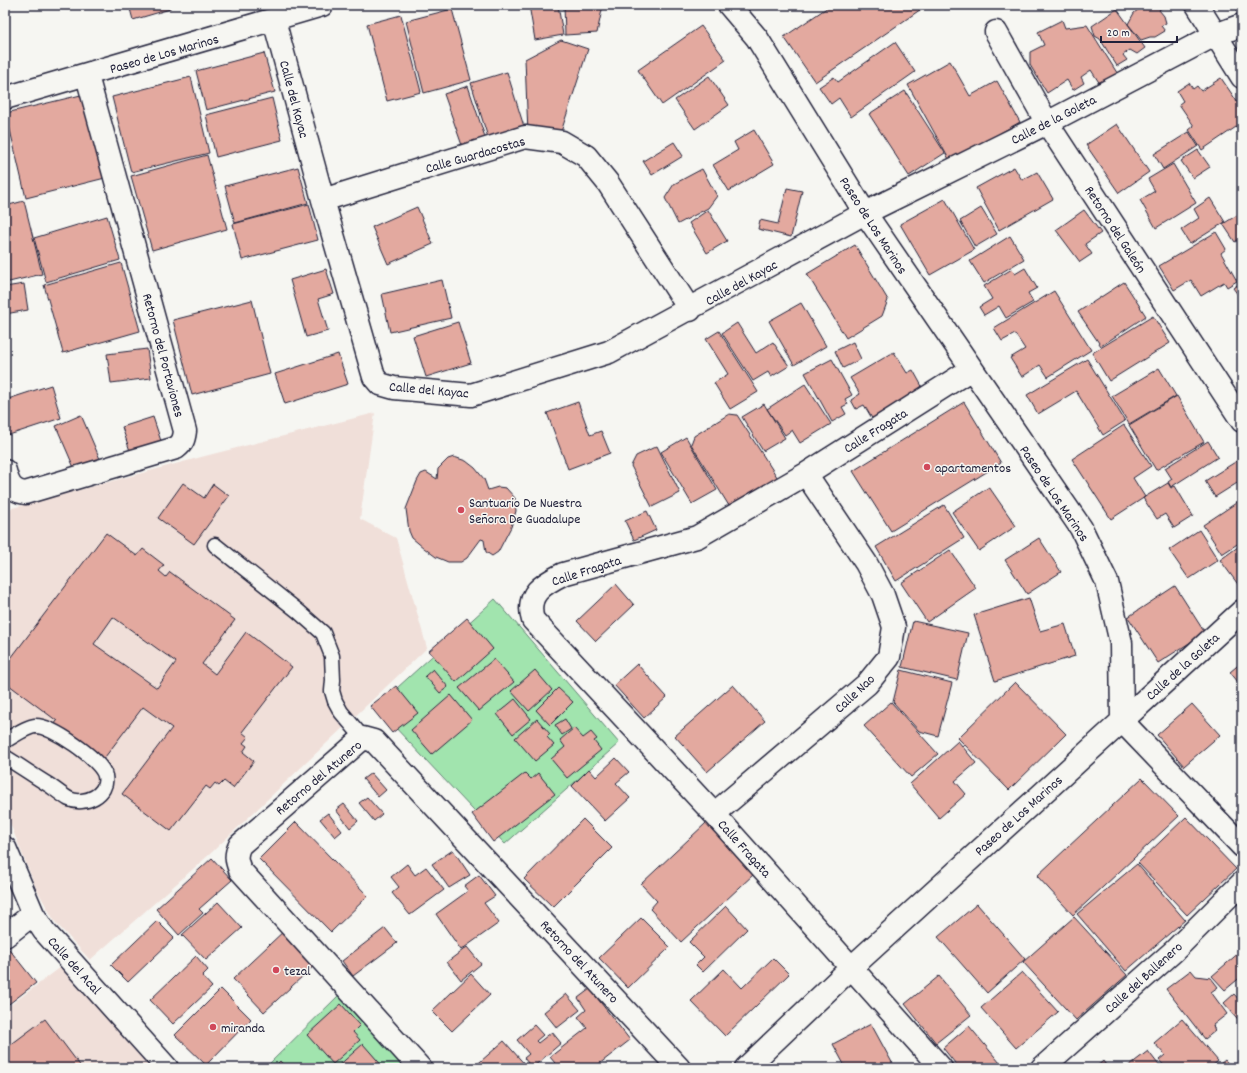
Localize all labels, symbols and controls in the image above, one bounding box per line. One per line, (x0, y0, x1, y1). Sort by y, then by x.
scale bar (1101, 18, 1177, 44)
text: 20 m (1107, 25, 1130, 42)
street label: Paseo de Los Marinos (108, 30, 221, 80)
street label: Calle del Kayac (273, 58, 313, 141)
street label: Calle de la Goleta (1008, 91, 1100, 151)
street label: Calle Guardacostas (423, 132, 528, 180)
street label: Paseo de Los Marinos (833, 173, 911, 279)
street label: Retorno del Galeón (1079, 182, 1150, 278)
street label: Calle del Kayac (702, 256, 782, 312)
street label: Retorno del Portaviones (136, 291, 188, 420)
street label: Calle del Kayac (388, 378, 470, 404)
street label: Calle Fragata (840, 404, 912, 459)
street label: Paseo de Los Marinos (1014, 442, 1093, 546)
place label: apartamentos (935, 459, 1011, 479)
marker: apartamentos (922, 462, 932, 472)
place label: Santuario De Nuestra Señora De Guadalupe (469, 494, 582, 530)
marker: Santuario De Nuestra Señora De Guadalupe (456, 505, 466, 515)
street label: Calle Fragata (549, 551, 624, 593)
street label: Calle de la Goleta (1142, 629, 1225, 706)
street label: Calle Nao (831, 670, 880, 719)
street label: Retorno del Atunero (272, 736, 367, 821)
street label: Paseo de Los Marinos (971, 771, 1068, 862)
street label: Calle Fragata (712, 816, 775, 883)
street label: Retorno del Atunero (535, 916, 623, 1009)
street label: Calle del Acal (42, 933, 105, 1000)
street label: Calle del Ballenero (1101, 938, 1188, 1019)
place label: tezal (284, 962, 311, 982)
marker: tezal (271, 965, 281, 975)
place label: miranda (221, 1019, 265, 1039)
marker: miranda (208, 1022, 218, 1032)

